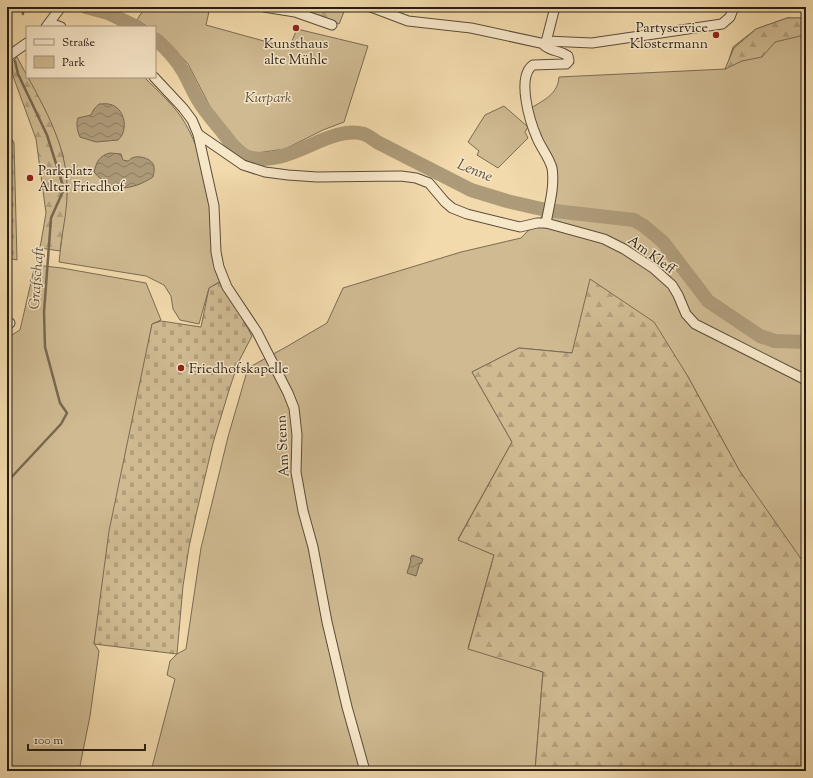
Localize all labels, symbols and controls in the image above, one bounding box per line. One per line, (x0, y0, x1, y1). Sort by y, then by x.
place label: Partyservice Klostermann (630, 19, 708, 55)
marker: Kunsthaus alte Mühle (291, 23, 301, 33)
legend (26, 26, 156, 78)
marker: Partyservice Klostermann (711, 30, 721, 40)
text: Straße (62, 34, 96, 52)
place label: Kunsthaus alte Mühle (264, 35, 328, 71)
text: Park (62, 54, 85, 72)
park label: Kurpark (245, 89, 292, 109)
water label: Lenne (454, 155, 495, 188)
place label: Parkplatz Alter Friedhof (38, 162, 126, 198)
marker: Parkplatz Alter Friedhof (25, 173, 35, 183)
street label: Am Kleff (623, 231, 680, 281)
water label: Grafschaft (25, 245, 50, 310)
place label: Friedhofskapelle (189, 360, 289, 380)
marker: Friedhofskapelle (176, 363, 186, 373)
street label: Am Stenn (272, 414, 296, 477)
scale bar (28, 726, 145, 752)
text: 100 m (34, 732, 63, 750)

